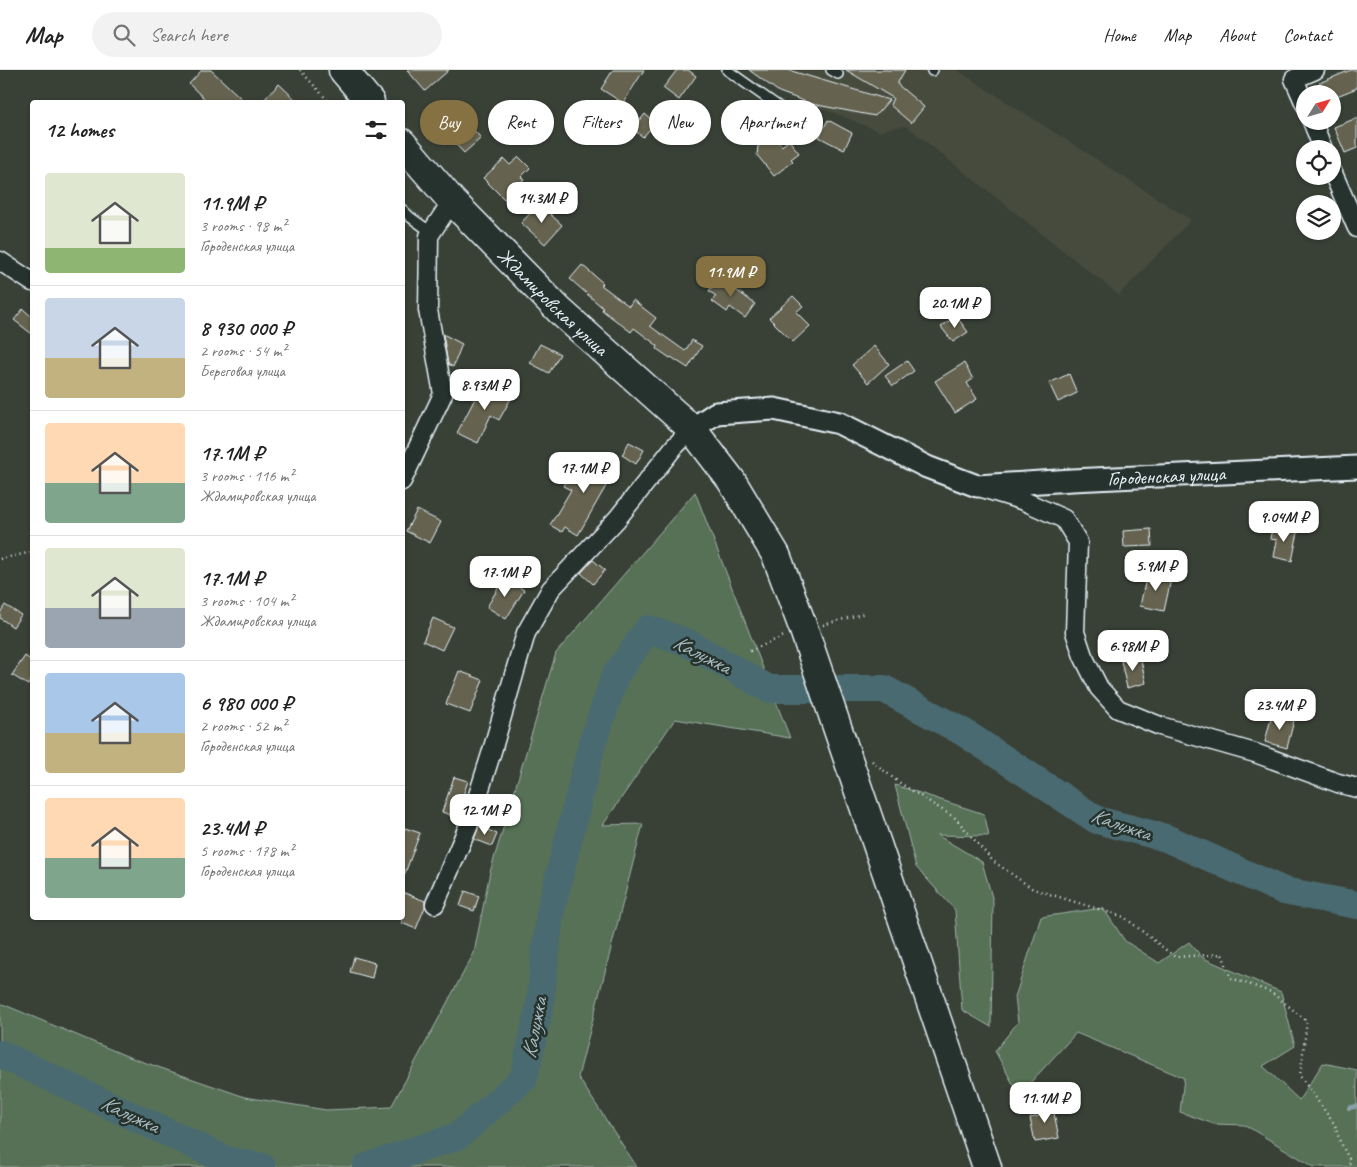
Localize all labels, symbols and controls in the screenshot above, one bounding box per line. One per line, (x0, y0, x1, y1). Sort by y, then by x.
search box (92, 12, 442, 57)
text: Map (25, 20, 62, 50)
icon: search (110, 21, 138, 49)
text: Search here (150, 23, 228, 47)
text: Home (1103, 24, 1136, 46)
text: Map (1164, 24, 1191, 46)
text: About (1219, 24, 1255, 46)
text: Contact (1283, 24, 1332, 46)
north arrow (1296, 85, 1341, 130)
map controls (1296, 85, 1341, 240)
chip: Buy (420, 100, 478, 145)
chip: Rent (488, 100, 554, 145)
chip: Filters (564, 100, 639, 145)
chip: New (649, 100, 711, 145)
chip: Apartment (721, 100, 823, 145)
icon: filters (362, 116, 390, 144)
text: 12 homes (45, 117, 114, 143)
button: locate (1296, 140, 1341, 185)
pin: 14.3M ₽ (496, 182, 588, 224)
text: 14.3M ₽ (518, 188, 566, 208)
text: 11.9M ₽ (200, 190, 264, 216)
icon: home (85, 193, 145, 253)
button: layers (1296, 195, 1341, 240)
text: 3 rooms · 98 m² (200, 216, 286, 236)
text: Городенская улица (200, 236, 294, 256)
street label: Ждамировская улица (492, 242, 615, 362)
pin: 11.9M ₽ (685, 256, 777, 298)
text: 11.9M ₽ (707, 262, 755, 282)
pin: 20.1M ₽ (909, 286, 1001, 329)
text: 20.1M ₽ (931, 293, 979, 313)
text: 8 930 000 ₽ (200, 315, 292, 341)
icon: home (85, 318, 145, 378)
text: 2 rooms · 54 m² (200, 341, 286, 361)
text: Береговая улица (200, 361, 285, 381)
pin: 8.93M ₽ (439, 368, 531, 411)
text: 8.93M ₽ (461, 375, 509, 395)
text: 17.1M ₽ (200, 440, 264, 466)
icon: home (85, 443, 145, 503)
pin: 17.1M ₽ (538, 452, 630, 494)
text: 17.1M ₽ (560, 458, 608, 478)
street label: Городенская улица (1107, 460, 1228, 491)
text: 3 rooms · 116 m² (200, 466, 294, 486)
text: Ждамировская улица (200, 486, 316, 506)
pin: 9.04M ₽ (1238, 500, 1330, 543)
text: 9.04M ₽ (1260, 507, 1308, 527)
pin: 5.9M ₽ (1115, 550, 1197, 592)
pin: 17.1M ₽ (459, 556, 551, 598)
text: 5.9M ₽ (1136, 556, 1176, 576)
text: 17.1M ₽ (481, 562, 529, 582)
text: 17.1M ₽ (200, 565, 264, 591)
icon: home (85, 568, 145, 628)
text: 3 rooms · 104 m² (200, 591, 294, 611)
text: Ждамировская улица (200, 611, 316, 631)
water label: Калужка (669, 629, 737, 681)
pin: 6.98M ₽ (1087, 630, 1179, 672)
text: 6.98M ₽ (1109, 636, 1157, 656)
pin: 23.4M ₽ (1234, 688, 1326, 731)
text: 6 980 000 ₽ (200, 690, 292, 716)
icon: home (85, 693, 145, 753)
text: 23.4M ₽ (1256, 695, 1304, 715)
text: 2 rooms · 52 m² (200, 716, 286, 736)
text: Городенская улица (200, 736, 294, 756)
pin: 12.1M ₽ (439, 794, 531, 836)
text: 12.1M ₽ (461, 800, 509, 820)
water label: Калужка (1088, 802, 1156, 847)
text: 23.4M ₽ (200, 815, 264, 841)
icon: home (85, 818, 145, 878)
text: 5 rooms · 178 m² (200, 841, 294, 861)
text: Городенская улица (200, 861, 294, 881)
water label: Калужка (515, 993, 553, 1060)
pin: 11.1M ₽ (999, 1082, 1091, 1124)
text: 11.1M ₽ (1021, 1088, 1069, 1108)
water label: Калужка (97, 1089, 165, 1140)

